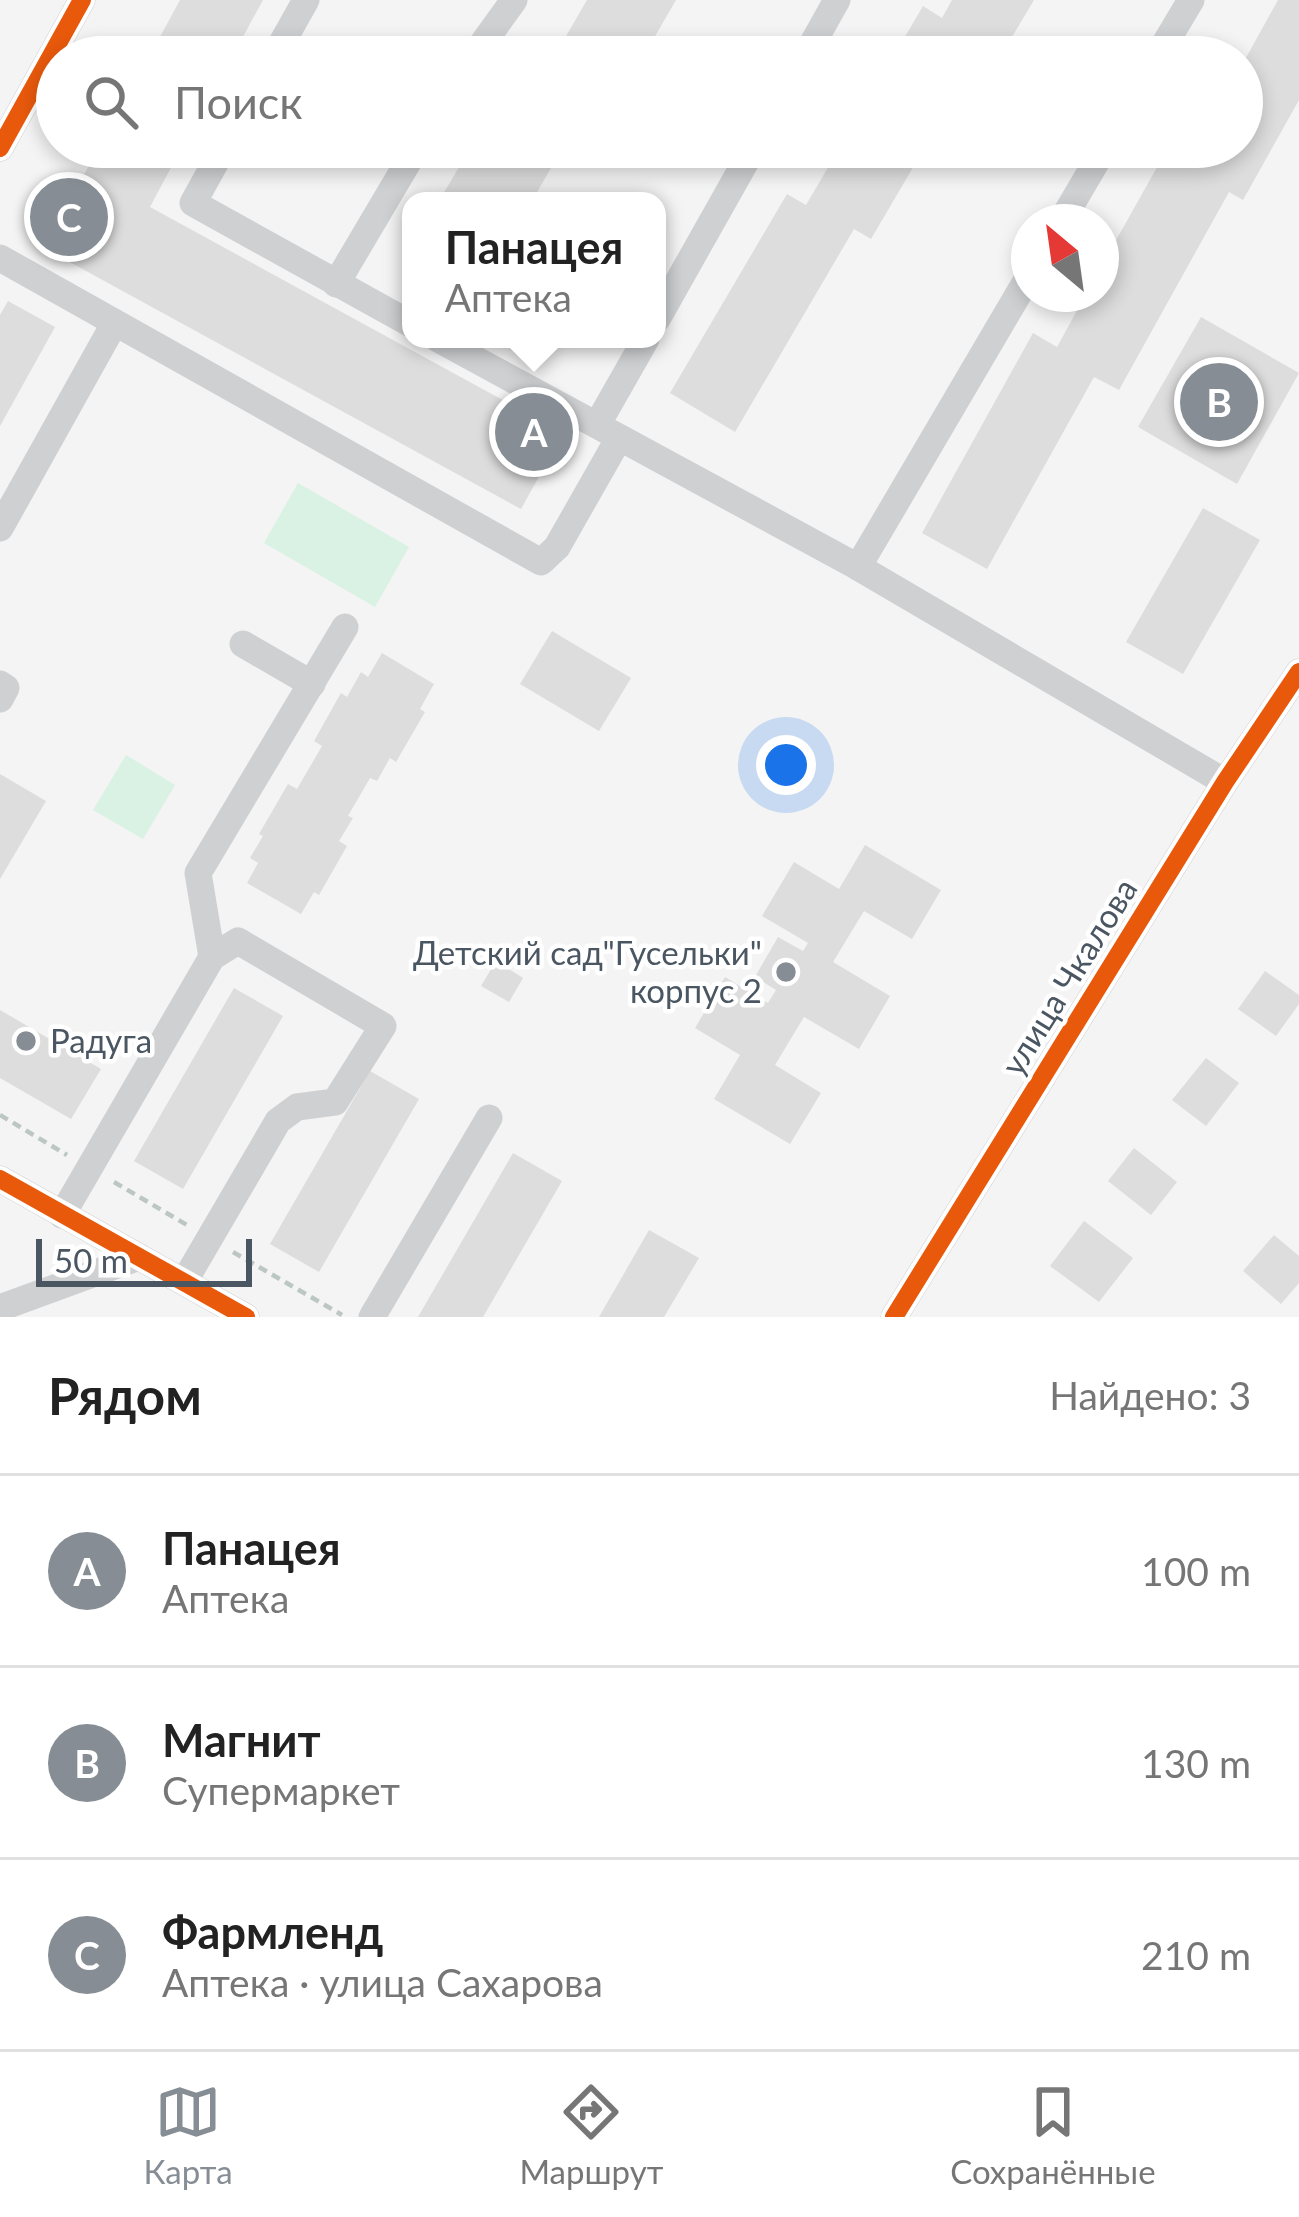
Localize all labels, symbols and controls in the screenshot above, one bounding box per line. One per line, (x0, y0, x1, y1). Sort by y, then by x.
search box (36, 36, 1263, 168)
icon: search (78, 69, 144, 135)
text: Поиск (174, 75, 303, 129)
pin: C (30, 172, 108, 262)
popup (402, 192, 666, 348)
north arrow (1011, 204, 1119, 312)
text: Панацея (445, 220, 623, 274)
text: Аптека (445, 274, 572, 320)
pin: B (1180, 357, 1258, 447)
pin: A (495, 387, 573, 477)
your location (756, 735, 816, 795)
street label: улица Чкалова (992, 871, 1145, 1082)
place label: Детский сад"Гусельки" корпус 2 (413, 932, 762, 1010)
marker: Детский сад"Гусельки" корпус 2 (773, 959, 799, 985)
place label: Радуга (50, 1020, 152, 1060)
marker: Радуга (13, 1028, 39, 1054)
scale bar (36, 1233, 252, 1286)
text: 50 m (54, 1240, 128, 1280)
text: Рядом (48, 1365, 202, 1426)
text: Найдено: 3 (1049, 1372, 1251, 1418)
text: Панацея (162, 1521, 341, 1575)
text: A (73, 1548, 101, 1594)
text: 100 m (1141, 1548, 1251, 1594)
text: Аптека (162, 1575, 289, 1621)
text: Магнит (162, 1713, 321, 1767)
text: B (74, 1740, 100, 1786)
text: 130 m (1141, 1740, 1251, 1786)
text: Супермаркет (162, 1767, 400, 1813)
text: Фармленд (162, 1905, 383, 1959)
text: C (74, 1932, 100, 1978)
text: 210 m (1141, 1932, 1251, 1978)
text: Аптека · улица Сахарова (162, 1959, 603, 2005)
tab: Карта (143, 2079, 233, 2191)
tab: Маршрут (519, 2079, 663, 2191)
tab: Сохранённые (950, 2079, 1156, 2191)

